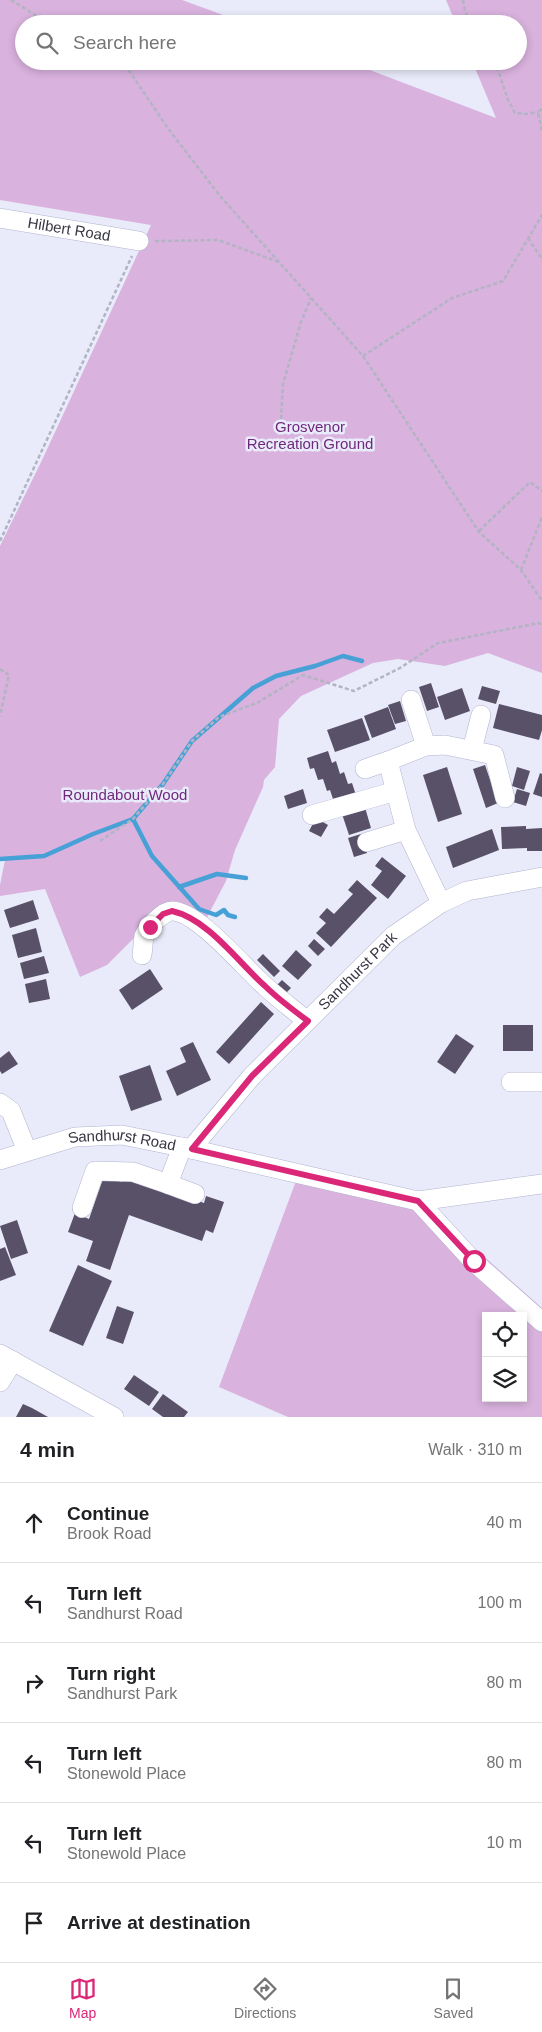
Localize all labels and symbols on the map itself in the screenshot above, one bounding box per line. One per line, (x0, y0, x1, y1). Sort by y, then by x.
street label: Hilbert Road (27, 214, 112, 244)
park label: Grosvenor Recreation Ground (247, 418, 373, 452)
park label: Roundabout Wood (63, 786, 187, 803)
route end (139, 916, 162, 939)
street label: Sandhurst Park (315, 928, 400, 1013)
street label: Sandhurst Road (66, 1126, 177, 1154)
route start (463, 1250, 486, 1273)

